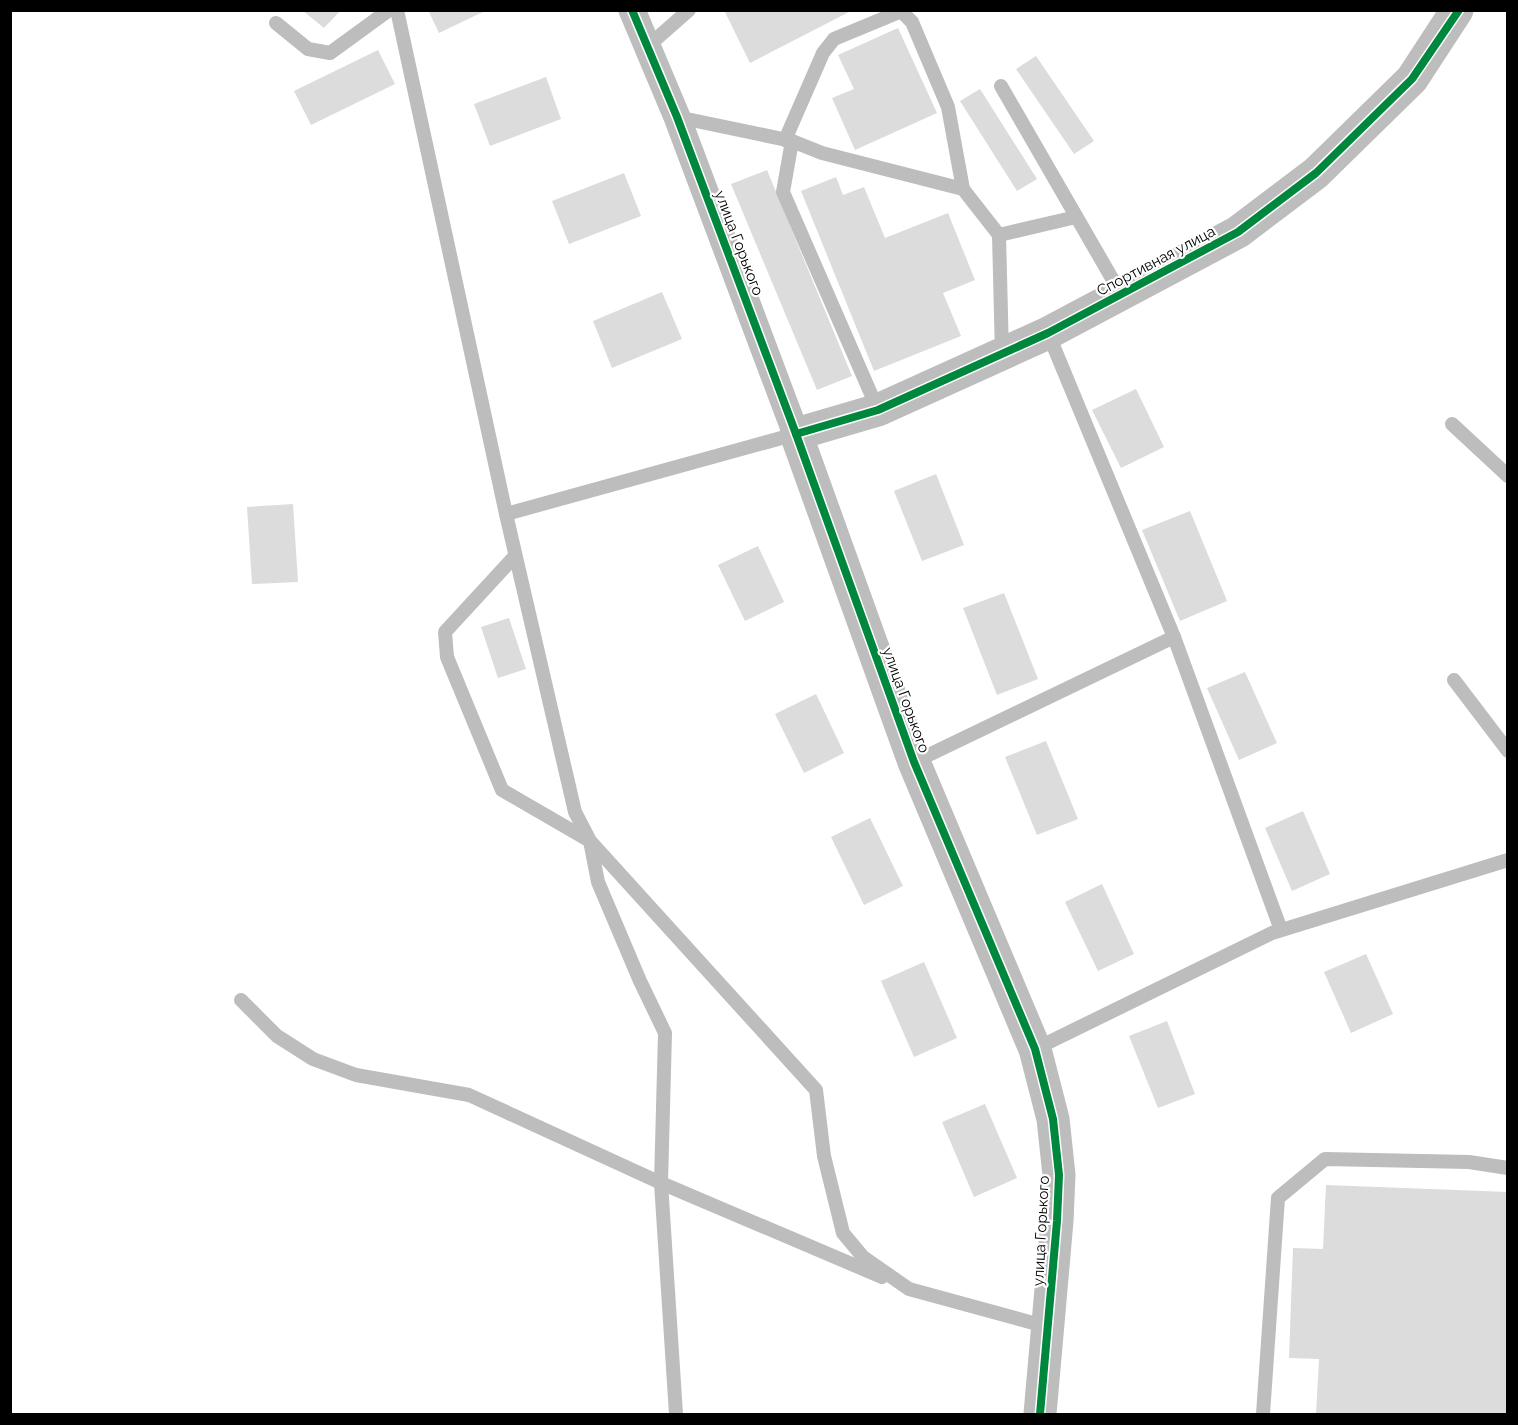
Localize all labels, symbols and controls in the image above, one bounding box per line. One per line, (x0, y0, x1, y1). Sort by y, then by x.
street label: улица Горького (711, 188, 767, 298)
street label: Спортивная улица (1094, 222, 1218, 300)
street label: улица Горького (879, 645, 933, 755)
street label: улица Горького (1029, 1175, 1053, 1287)

